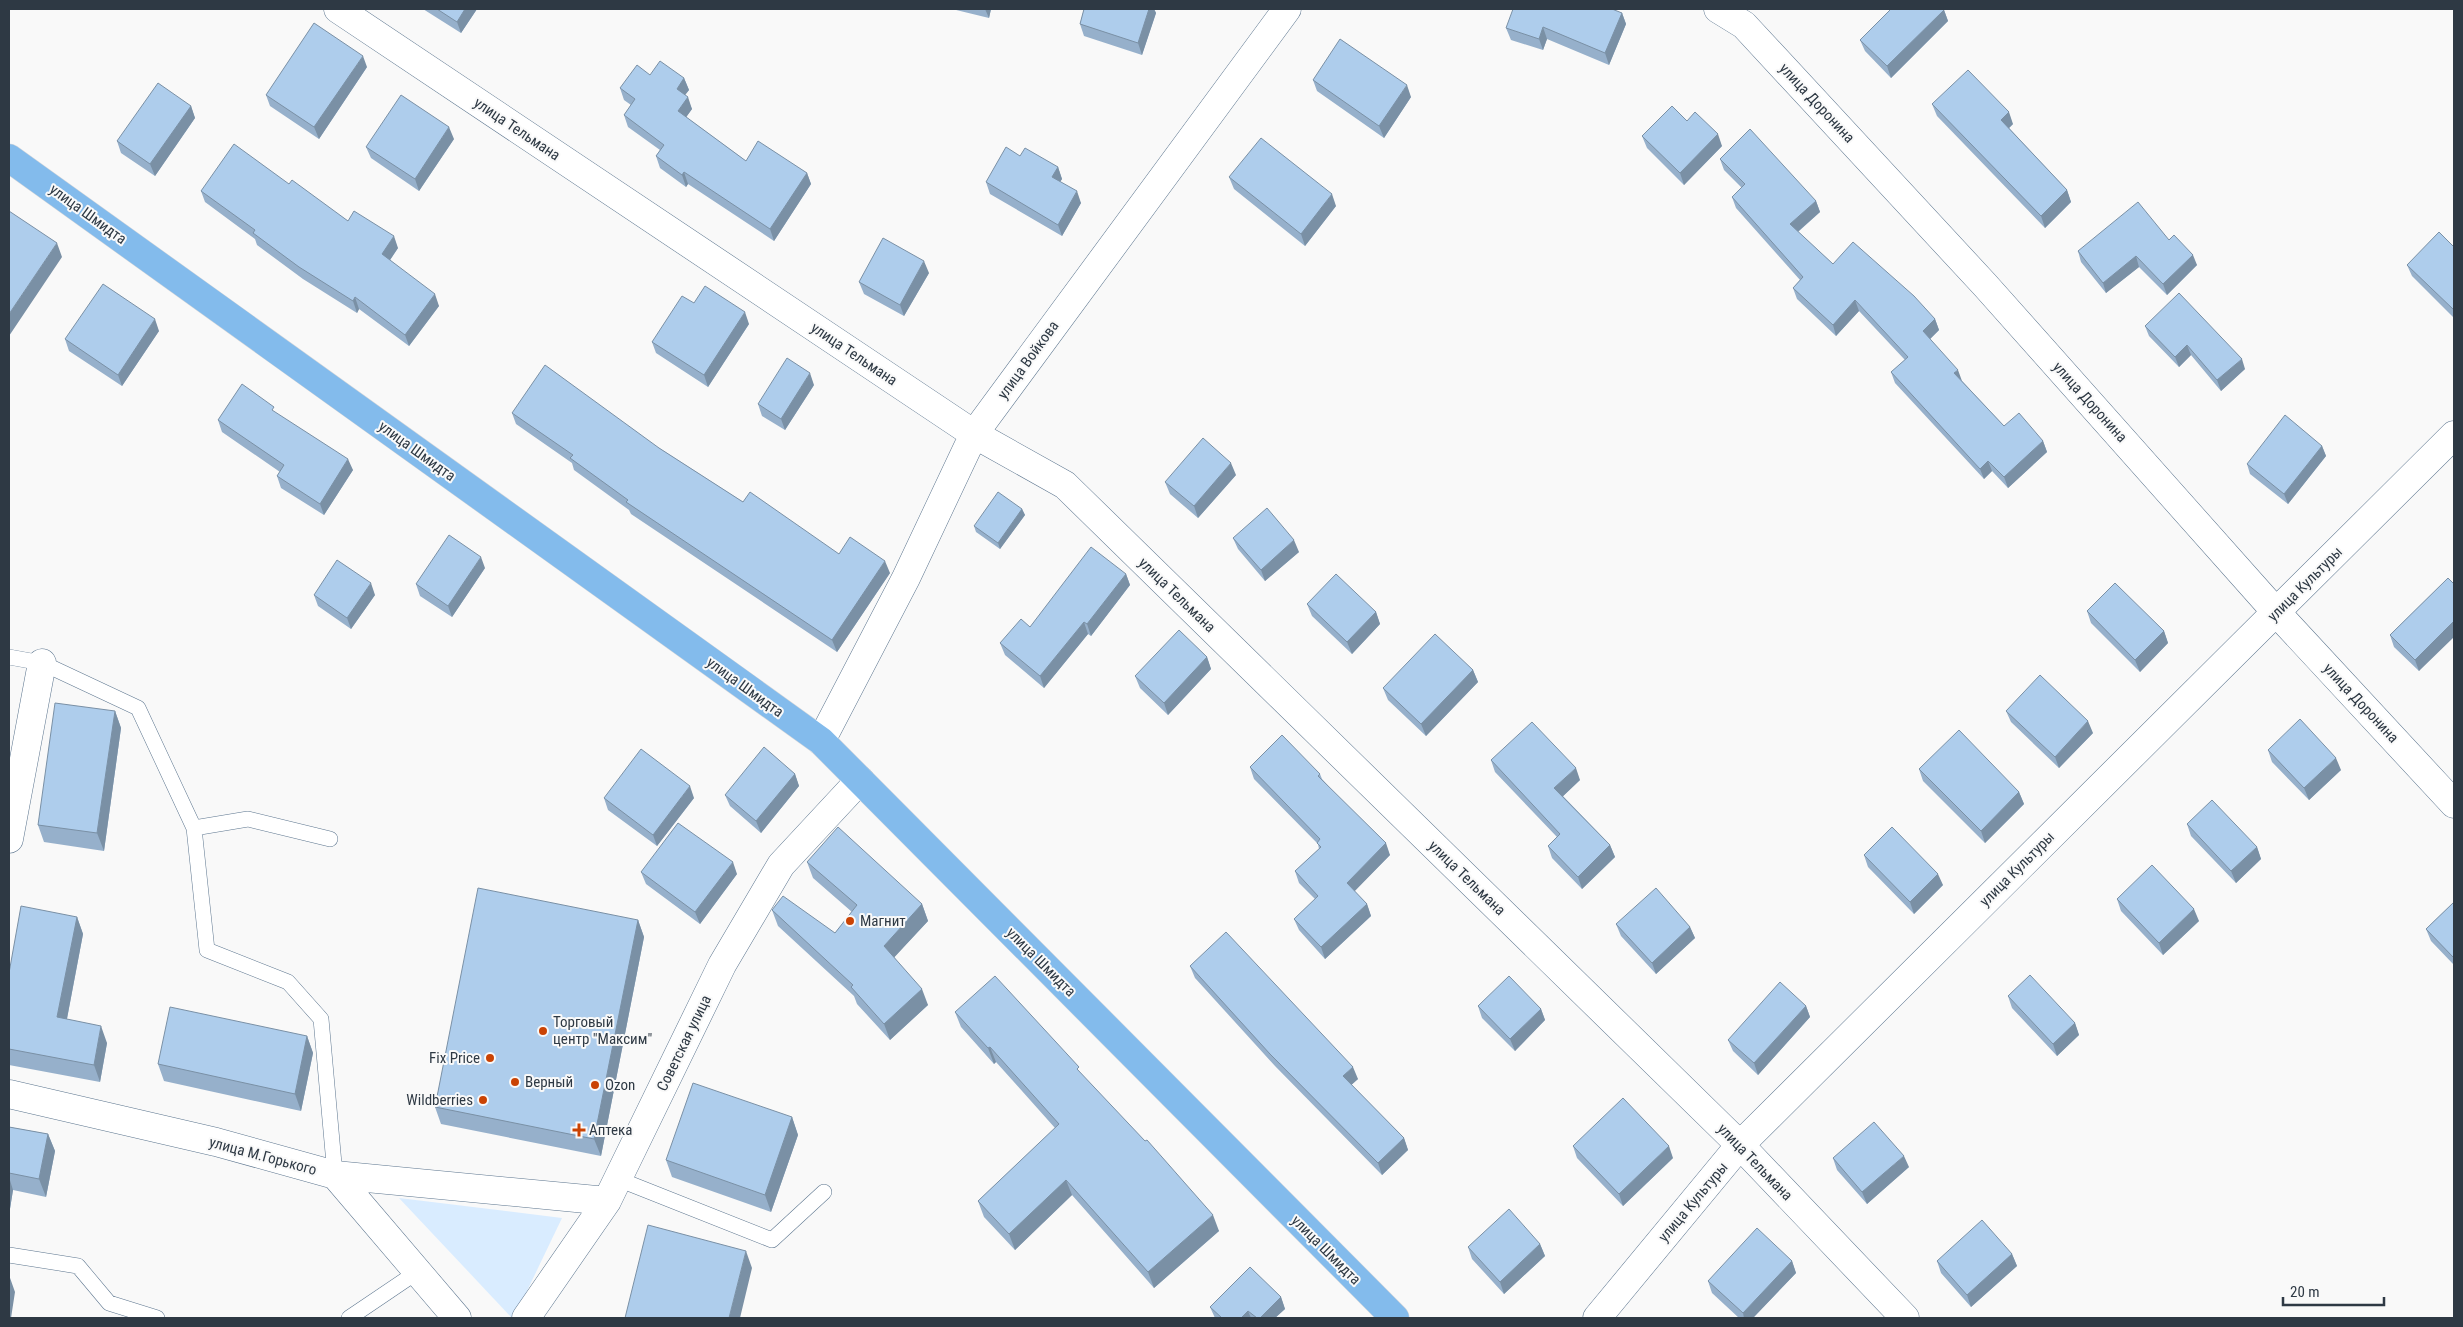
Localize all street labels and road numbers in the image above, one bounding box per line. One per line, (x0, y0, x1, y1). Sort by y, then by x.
street label: улица Доронина (1776, 59, 1858, 147)
street label: улица Тельмана (470, 94, 564, 164)
street label: улица Шмидта (46, 180, 130, 248)
street label: улица Войкова (994, 317, 1062, 403)
street label: улица Тельмана (807, 319, 901, 389)
street label: улица Доронина (2049, 358, 2131, 446)
street label: улица Шмидта (375, 417, 459, 485)
street label: улица Культуры (2264, 543, 2346, 625)
street label: улица Тельмана (1135, 554, 1219, 636)
street label: улица Шмидта (703, 653, 787, 721)
street label: улица Доронина (2320, 659, 2402, 747)
street label: улица Культуры (1976, 828, 2058, 910)
street label: улица Тельмана (1425, 837, 1509, 919)
street label: улица Шмидта (1003, 924, 1079, 1000)
street label: Советская улица (653, 992, 715, 1094)
street label: улица Тельмана (1714, 1120, 1796, 1204)
street label: улица М.Горького (207, 1133, 319, 1179)
street label: улица Культуры (1654, 1159, 1732, 1245)
street label: улица Шмидта (1288, 1212, 1364, 1288)

